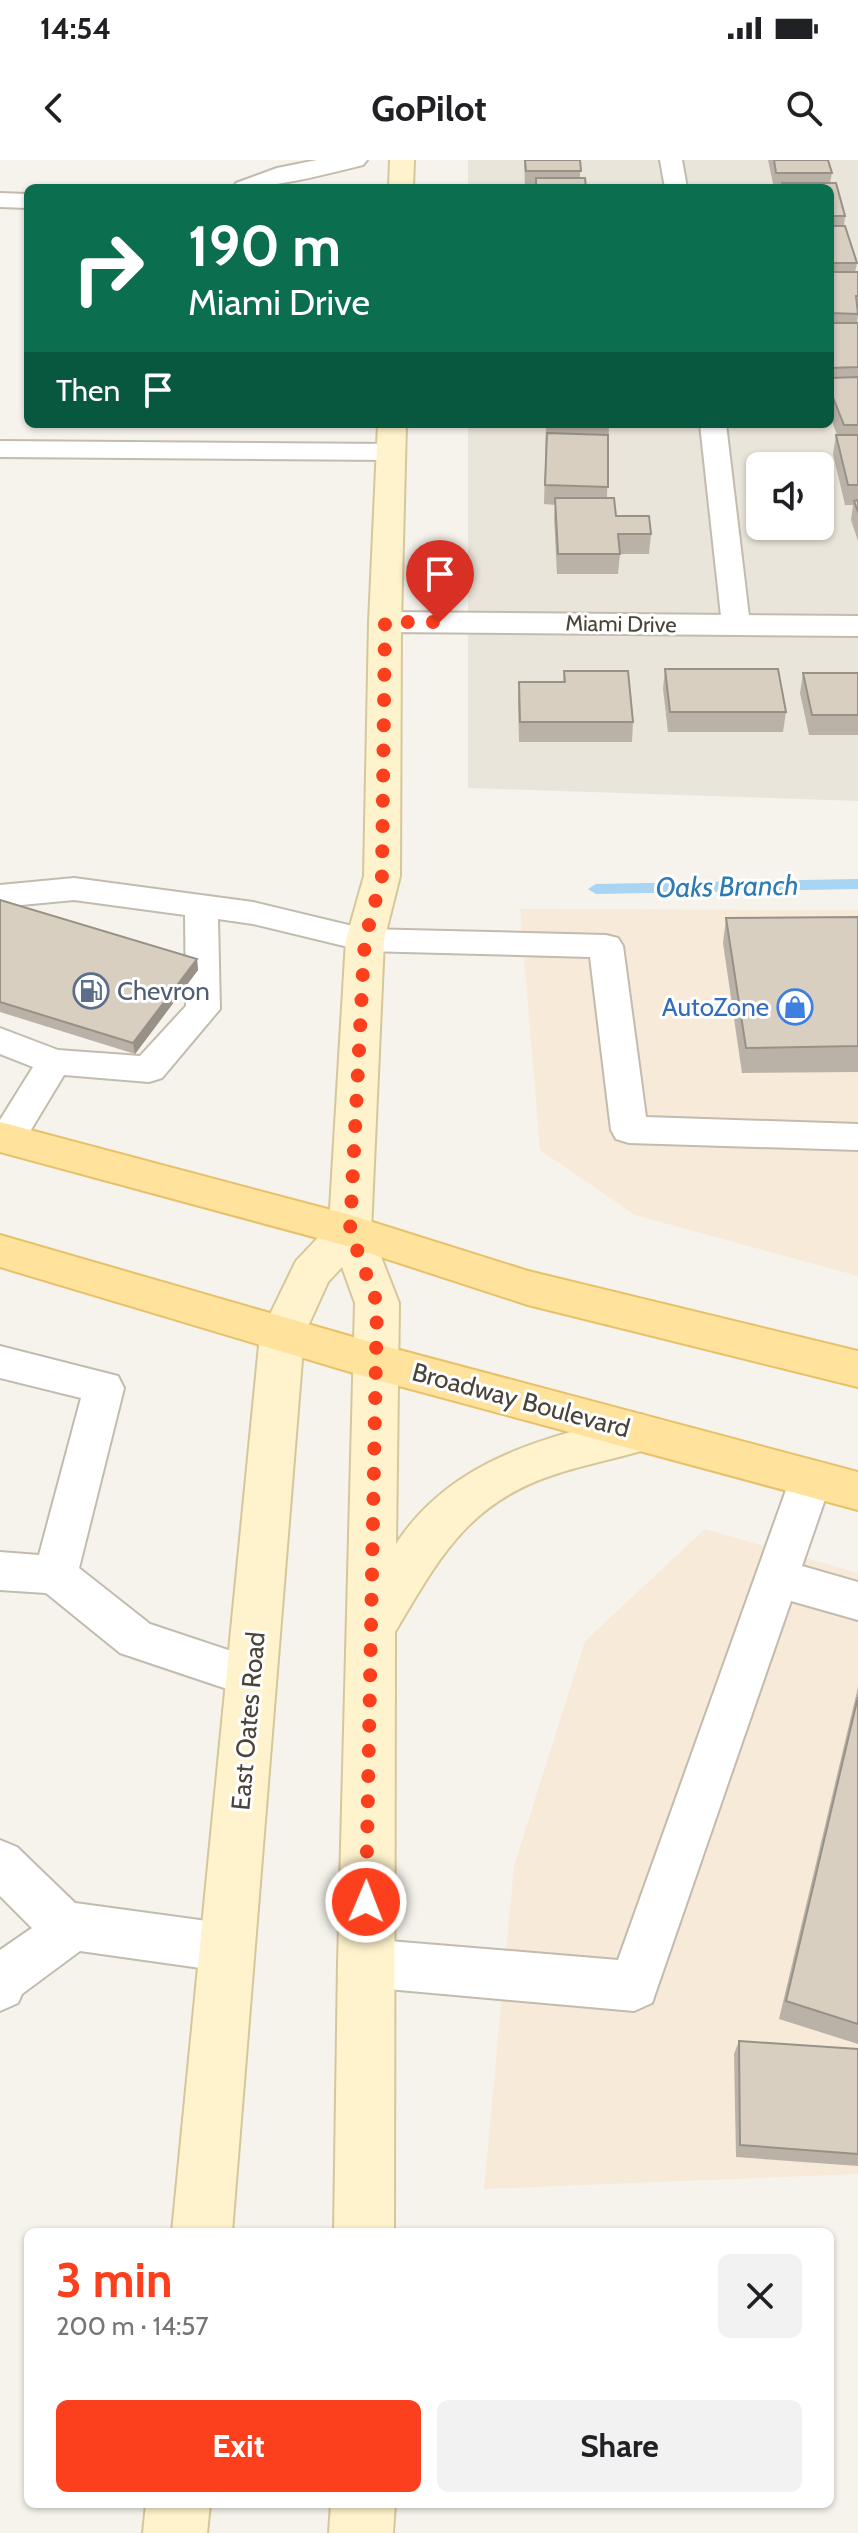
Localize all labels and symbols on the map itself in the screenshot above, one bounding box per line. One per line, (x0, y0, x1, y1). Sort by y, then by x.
pin (406, 540, 474, 622)
street label: Miami Drive (565, 610, 677, 638)
water label: Oaks Branch (655, 868, 799, 904)
fuel station icon: Chevron (72, 972, 110, 1010)
place label: Chevron (117, 975, 210, 1007)
shop icon: AutoZone (776, 988, 814, 1026)
place label: AutoZone (662, 991, 769, 1023)
street label: Broadway Boulevard (409, 1356, 633, 1444)
street label: East Oates Road (224, 1630, 272, 1812)
position arrow (324, 1860, 408, 1944)

